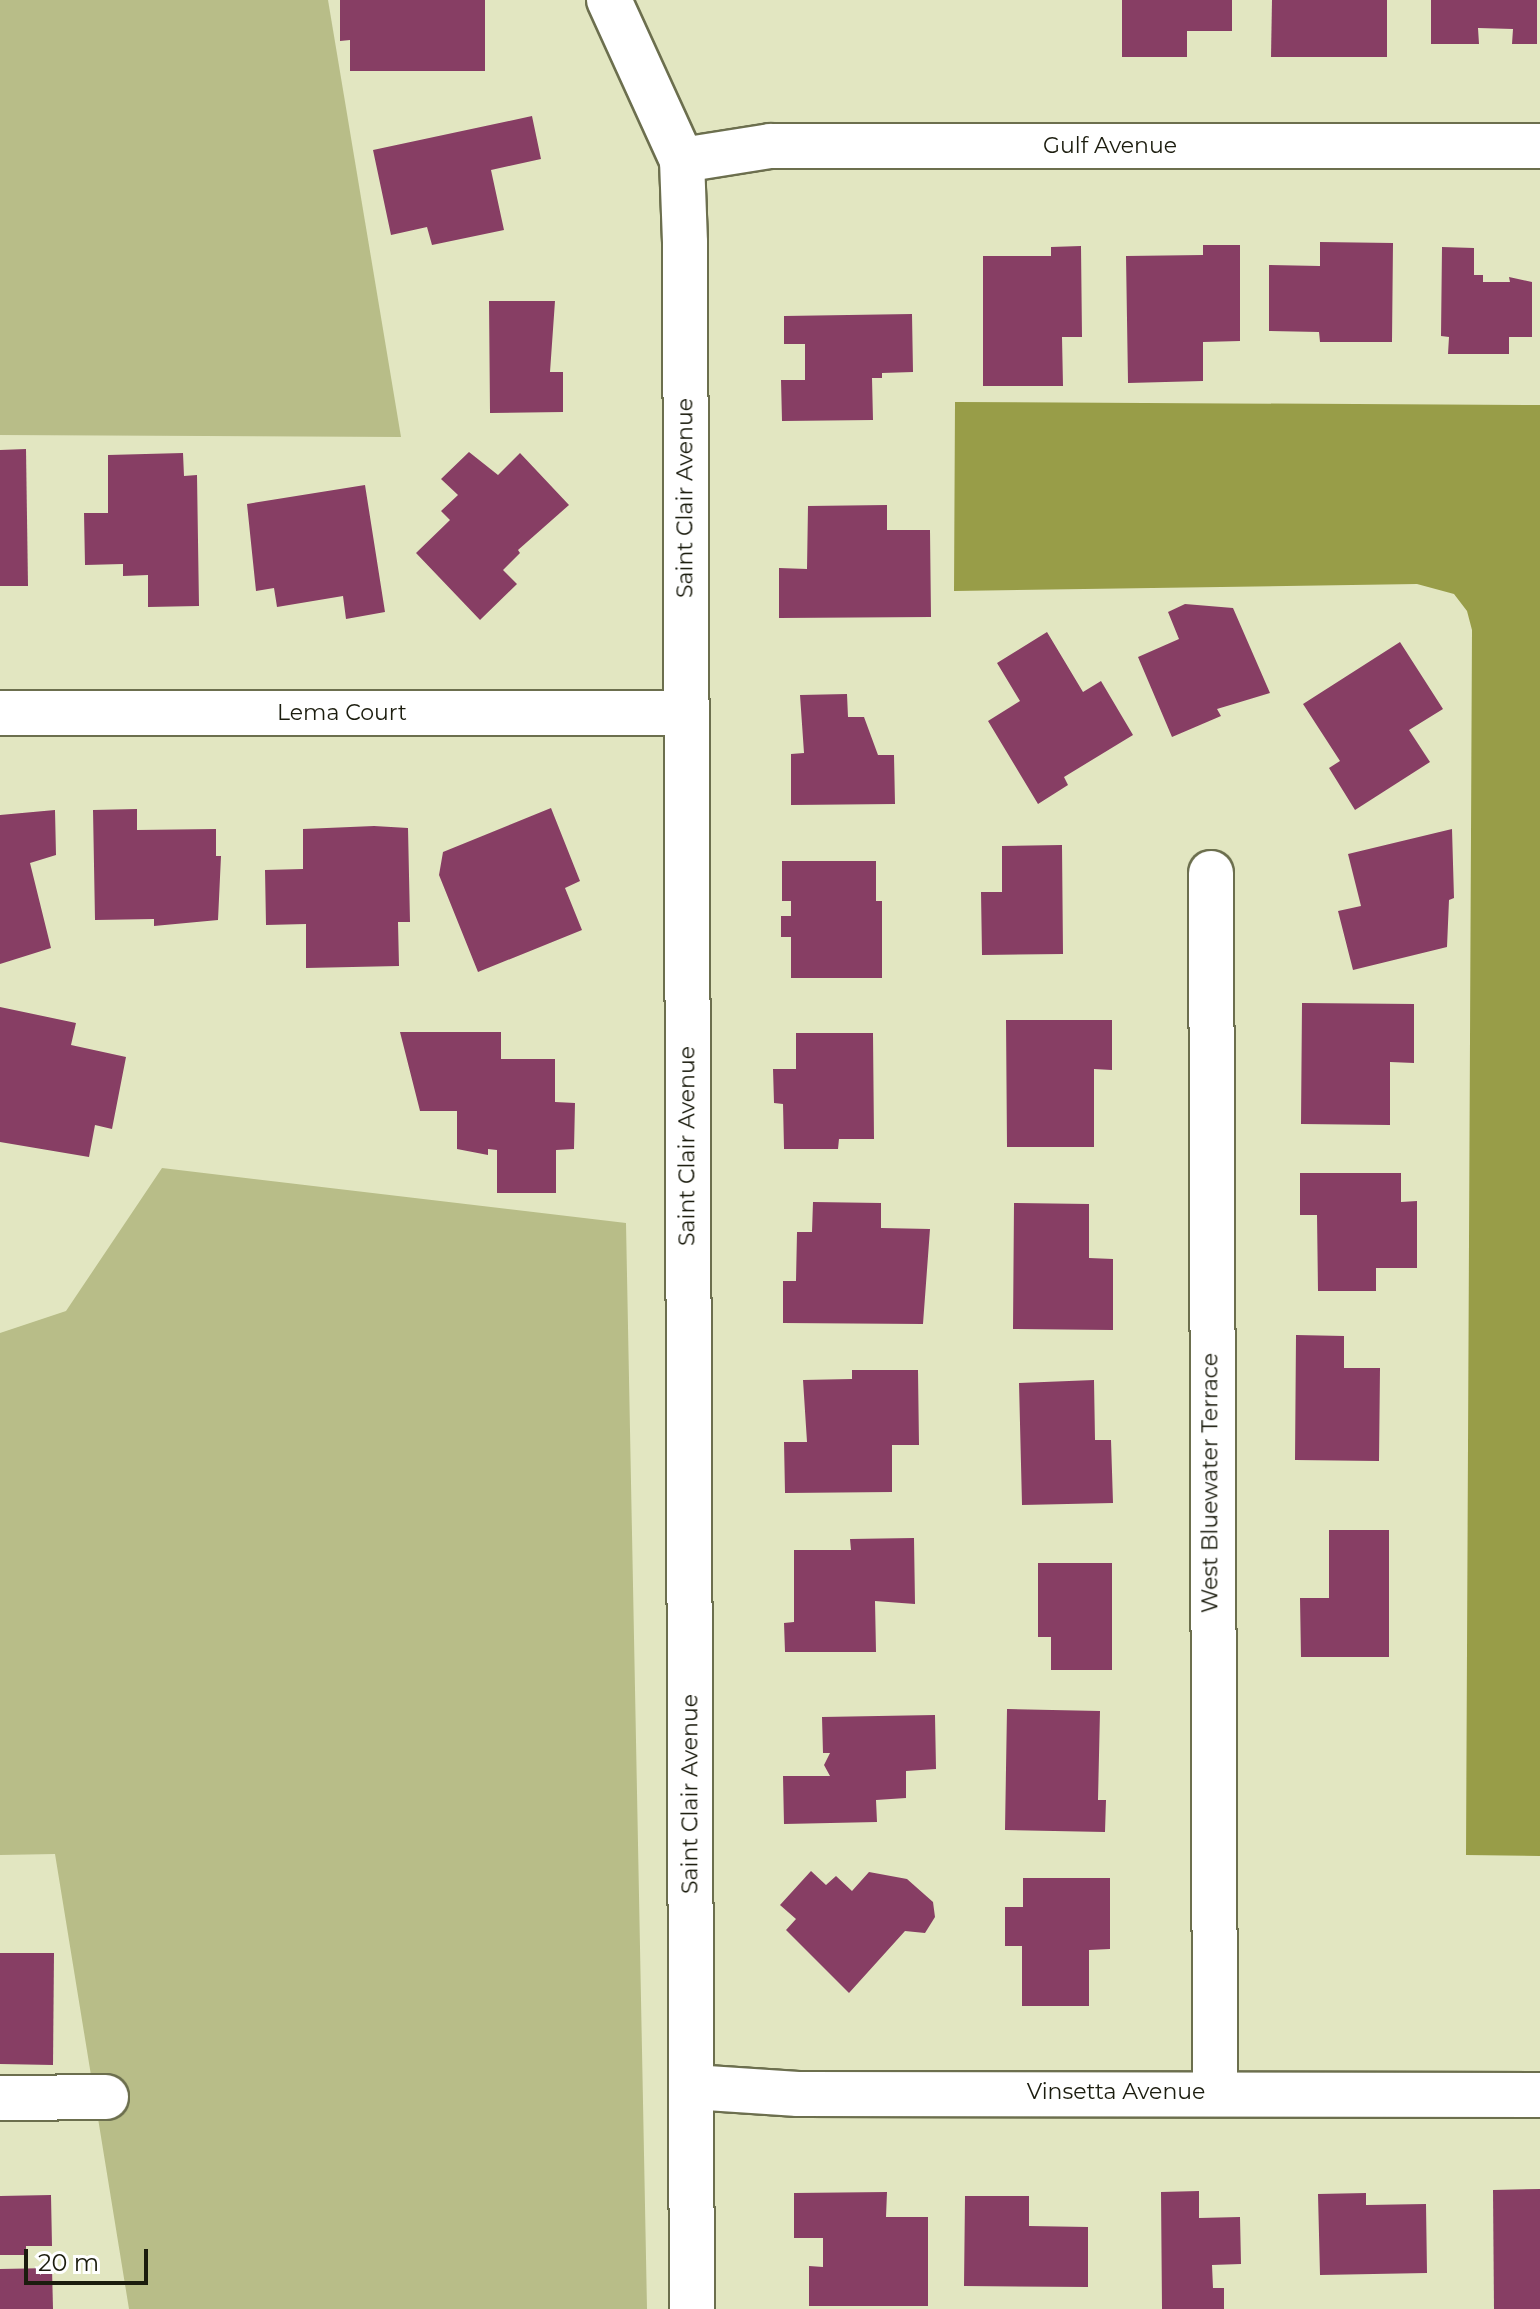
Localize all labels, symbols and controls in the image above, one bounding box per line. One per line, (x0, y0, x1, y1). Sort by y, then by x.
street label: Gulf Avenue (1043, 133, 1177, 159)
street label: Saint Clair Avenue (672, 398, 698, 598)
street label: Lema Court (277, 700, 407, 726)
street label: Saint Clair Avenue (674, 1046, 700, 1246)
street label: West Bluewater Terrace (1197, 1353, 1223, 1613)
street label: Saint Clair Avenue (677, 1694, 703, 1894)
street label: Vinsetta Avenue (1027, 2079, 1205, 2105)
scale bar (28, 2233, 152, 2283)
text: 20 m (38, 2248, 99, 2277)

